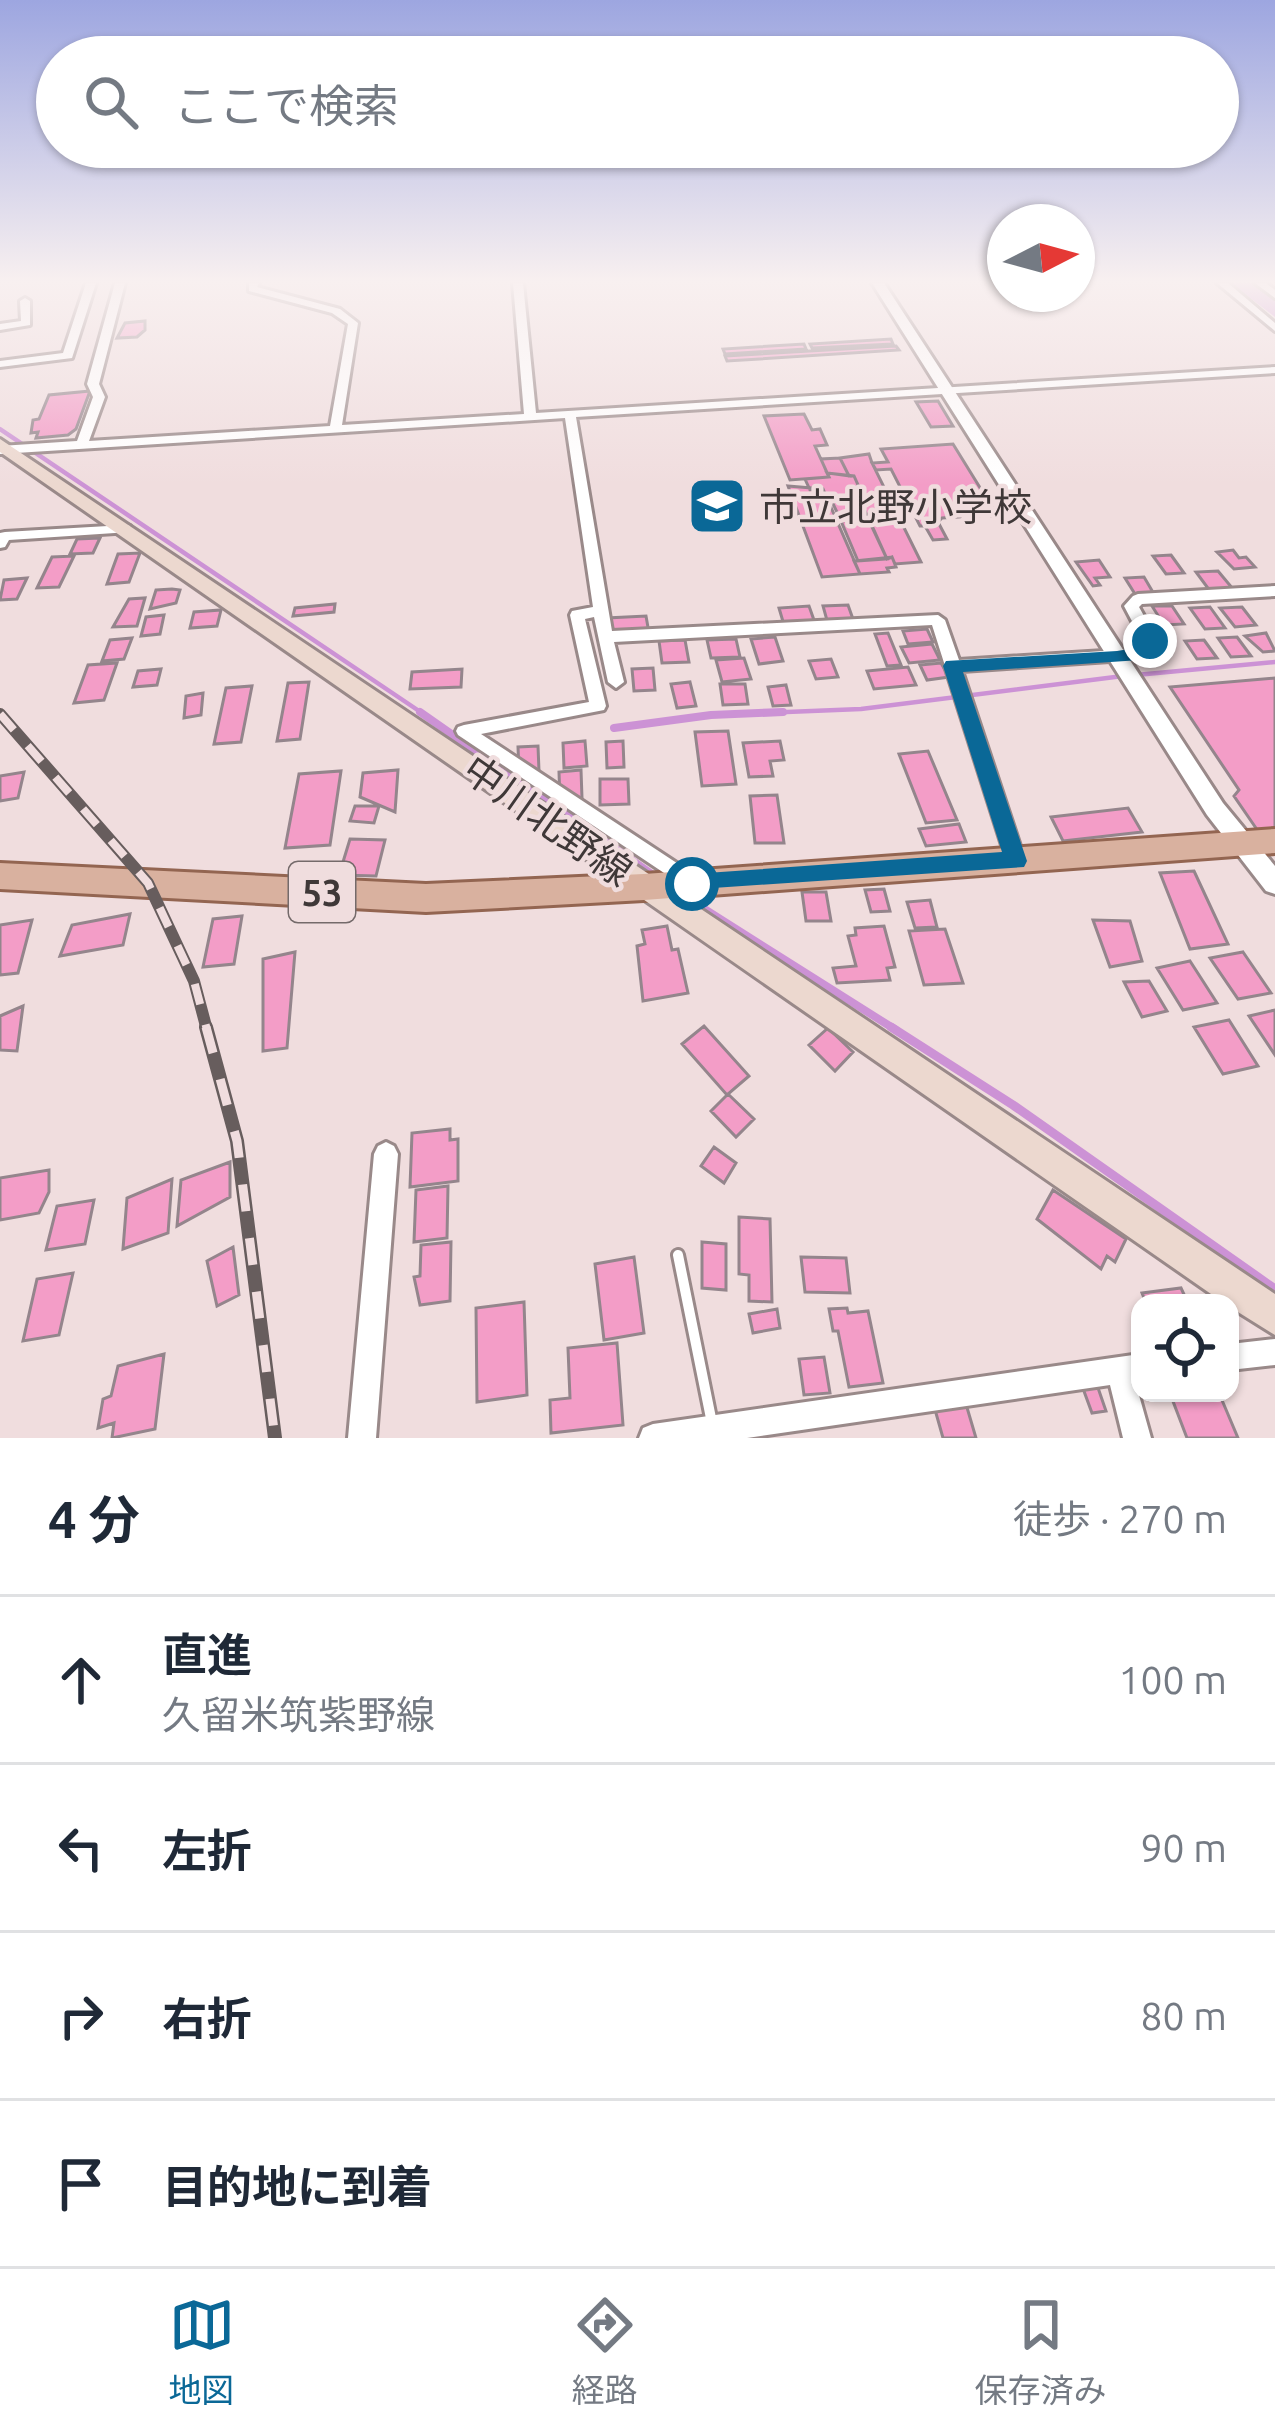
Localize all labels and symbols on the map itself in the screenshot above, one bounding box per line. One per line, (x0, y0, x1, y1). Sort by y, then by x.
north arrow (987, 204, 1095, 312)
school or university icon: 市立北野小学校 (686, 475, 748, 537)
place label: 市立北野小学校 (759, 485, 1032, 528)
route end (1123, 614, 1177, 668)
street label: 中川北野線 (456, 746, 640, 894)
route start (665, 857, 719, 911)
road number: 53 (289, 862, 355, 922)

